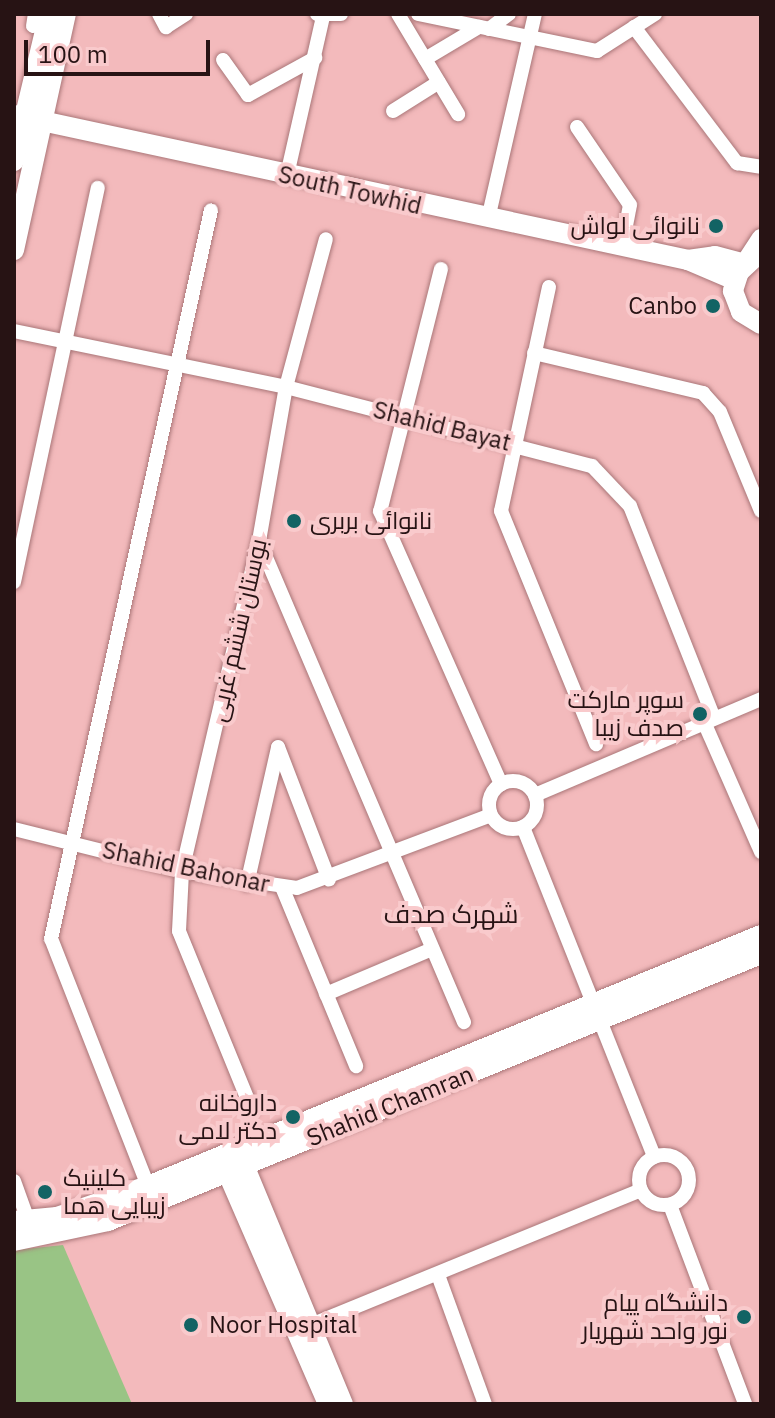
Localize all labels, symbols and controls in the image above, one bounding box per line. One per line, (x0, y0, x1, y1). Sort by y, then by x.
scale bar (28, 24, 214, 74)
text: 100 m (38, 38, 108, 70)
street label: South Towhid (276, 160, 424, 220)
place label: نانوائی لواش (570, 212, 700, 240)
marker: نانوائی لواش (707, 217, 725, 235)
place label: Canbo (628, 292, 697, 320)
marker: Canbo (704, 297, 722, 315)
street label: Shahid Bayat (370, 395, 514, 457)
place label: نانوائی بربری (310, 507, 432, 535)
marker: نانوائی بربری (285, 512, 303, 530)
street label: بوستان ششم غربی (203, 536, 273, 724)
place label: سوپر مارکت صدف زیبا (568, 686, 684, 742)
marker: سوپر مارکت صدف زیبا (691, 705, 709, 723)
street label: Shahid Bahonar (100, 835, 272, 899)
district label: شهرک صدف (383, 898, 519, 930)
street label: Shahid Chamran (303, 1059, 477, 1153)
place label: داروخانه دکتر لامی (178, 1089, 277, 1145)
marker: داروخانه دکتر لامی (284, 1108, 302, 1126)
place label: کلینیک زیبایی هما (63, 1164, 166, 1220)
marker: کلینیک زیبایی هما (34, 1181, 56, 1203)
place label: دانشگاه پیام نور واحد شهریار (582, 1289, 728, 1345)
marker: دانشگاه پیام نور واحد شهریار (735, 1308, 753, 1326)
place label: Noor Hospital (209, 1311, 357, 1339)
marker: Noor Hospital (180, 1314, 202, 1336)

